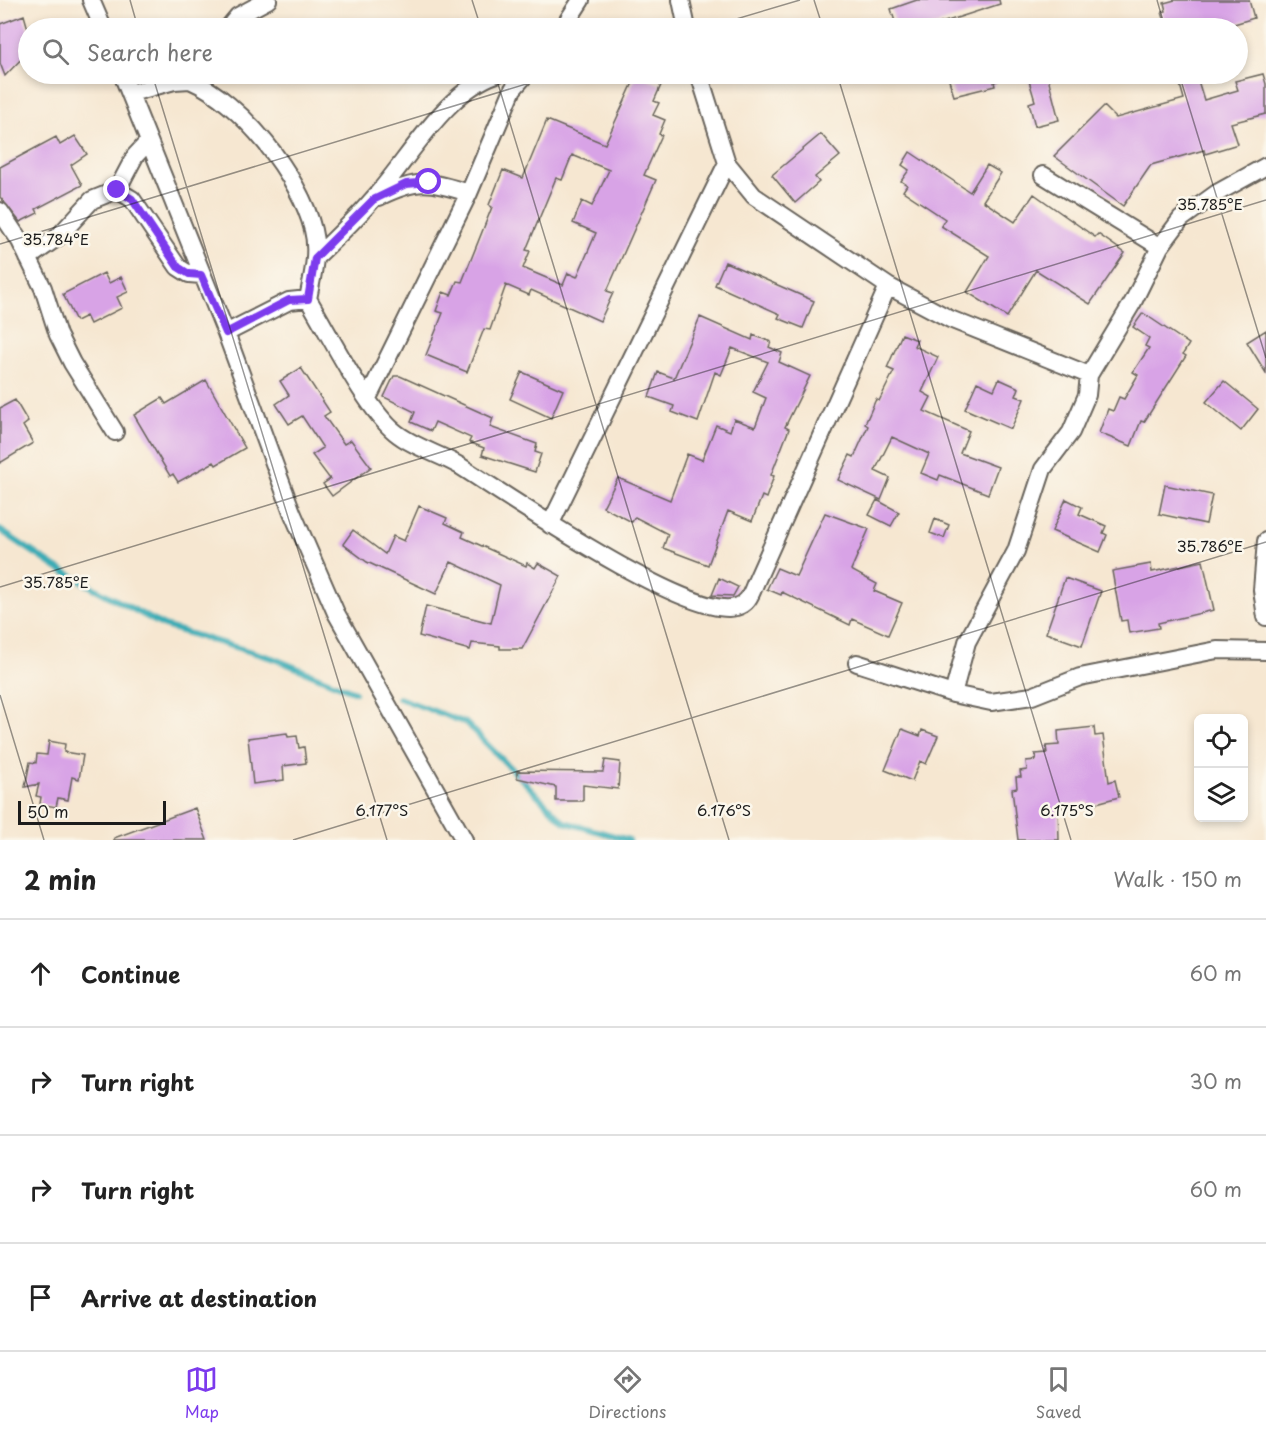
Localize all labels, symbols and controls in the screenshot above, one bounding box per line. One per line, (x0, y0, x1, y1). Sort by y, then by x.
search box (18, 18, 1248, 84)
icon: search (39, 35, 72, 68)
text: Search here (87, 35, 213, 68)
route start (415, 168, 441, 194)
route end (103, 176, 129, 202)
text: 35.785°E (1177, 192, 1243, 215)
text: 35.784°E (23, 227, 89, 250)
text: 35.786°E (1177, 534, 1243, 557)
text: 35.785°E (23, 570, 89, 593)
map controls (1194, 714, 1248, 822)
button: locate (1194, 714, 1248, 768)
button: layers (1194, 768, 1248, 822)
scale bar (18, 798, 166, 826)
text: 6.177°S (356, 798, 408, 821)
text: 6.176°S (697, 798, 751, 821)
text: 6.175°S (1040, 798, 1094, 821)
text: 50 m (27, 799, 68, 823)
text: 2 min (24, 860, 97, 899)
text: Walk · 150 m (1113, 864, 1242, 894)
icon: ahead (24, 957, 57, 990)
text: Continue (81, 957, 180, 990)
text: 60 m (1190, 958, 1242, 988)
icon: right (24, 1065, 57, 1098)
text: Turn right (81, 1065, 194, 1098)
text: 30 m (1189, 1066, 1242, 1096)
icon: right (24, 1173, 57, 1206)
text: Turn right (81, 1173, 194, 1206)
text: 60 m (1190, 1174, 1242, 1204)
icon: arrive (24, 1281, 57, 1314)
text: Arrive at destination (81, 1281, 317, 1314)
tab: Map (185, 1363, 219, 1423)
tab: Directions (588, 1363, 666, 1423)
tab: Saved (1036, 1363, 1081, 1423)

